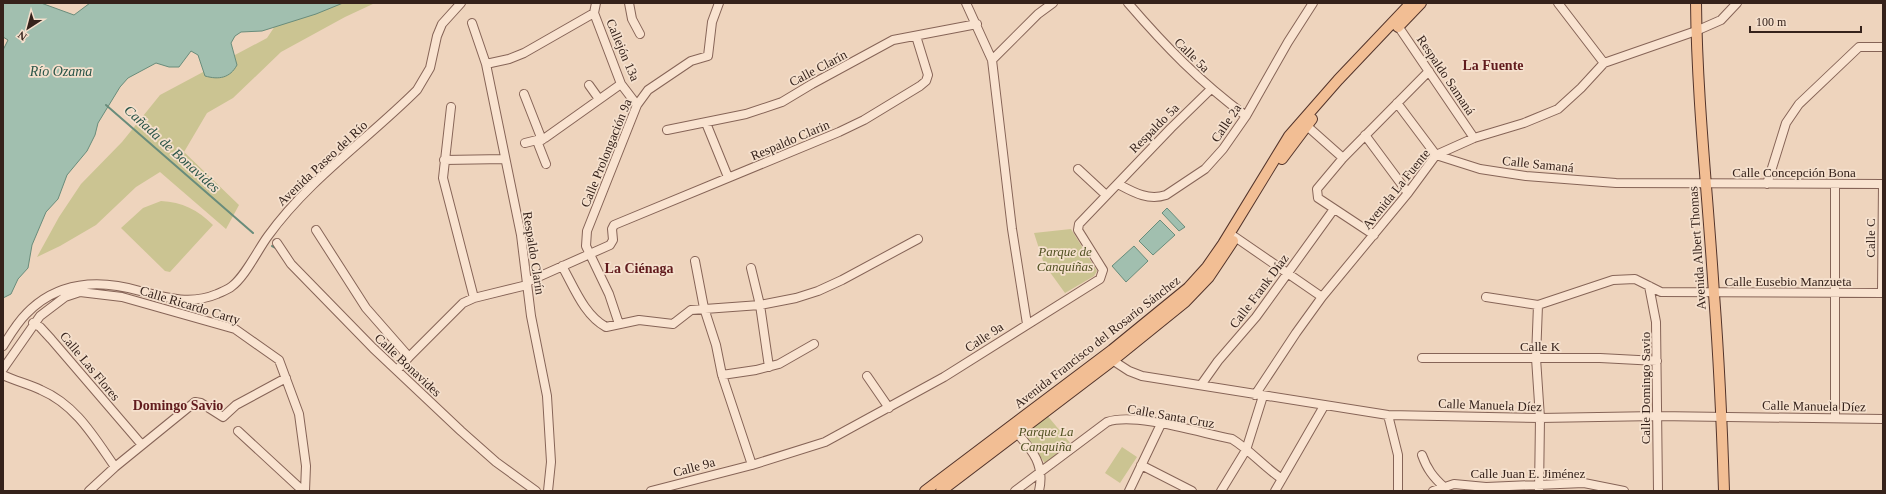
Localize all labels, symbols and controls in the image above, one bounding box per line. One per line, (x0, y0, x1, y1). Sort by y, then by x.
north arrow (8, 8, 48, 48)
scale bar (1750, 8, 1861, 34)
text: 100 m (1756, 15, 1787, 29)
street label: Callejón 13a (603, 17, 643, 84)
text: N (15, 29, 29, 43)
street label: Respaldo Samaná (1414, 32, 1478, 118)
street label: Calle 5a (1171, 35, 1213, 75)
street label: Calle Clarín (787, 46, 850, 89)
district label: La Fuente (1462, 58, 1524, 73)
water label: Río Ozama (29, 64, 92, 79)
street label: Calle Prolongación 9a (577, 96, 635, 209)
street label: Respaldo 5a (1126, 100, 1182, 156)
street label: Calle 2a (1208, 101, 1244, 145)
water label: Cañada de Bonavides (121, 102, 223, 196)
street label: Respaldo Clarin (748, 116, 832, 163)
street label: Avenida Paseo del Río (274, 117, 370, 209)
street label: Avenida La Fuente (1359, 146, 1433, 232)
street label: Calle Samaná (1501, 153, 1575, 175)
street label: Calle Concepción Bona (1732, 165, 1856, 180)
street label: Avenida Albert Thomas (1685, 186, 1709, 310)
street label: Respaldo Clarín (520, 210, 548, 296)
street label: Calle C (1863, 218, 1878, 258)
park label: Parque de Canquiñas (1037, 244, 1093, 274)
street label: Calle Frank Díaz (1226, 251, 1292, 331)
district label: La Ciénaga (605, 261, 673, 276)
street label: Avenida Francisco del Rosario Sánchez (1011, 272, 1183, 411)
street label: Calle Eusebio Manzueta (1724, 274, 1852, 289)
street label: Calle Ricardo Carty (138, 283, 242, 328)
street label: Calle 9a (962, 319, 1006, 355)
street label: Calle Las Flores (57, 329, 123, 403)
street label: Calle Bonavides (372, 330, 444, 400)
street label: Calle Domingo Savio (1638, 332, 1653, 444)
street label: Calle K (1520, 339, 1561, 354)
street label: Calle Manuela Díez (1438, 396, 1542, 414)
district label: Domingo Savio (133, 398, 223, 413)
street label: Calle Manuela Díez (1762, 398, 1866, 414)
street label: Calle Santa Cruz (1126, 401, 1216, 431)
park label: Parque La Canquiña (1018, 424, 1074, 454)
street label: Calle 9a (671, 454, 717, 480)
street label: Calle Juan E. Jiménez (1471, 466, 1586, 481)

